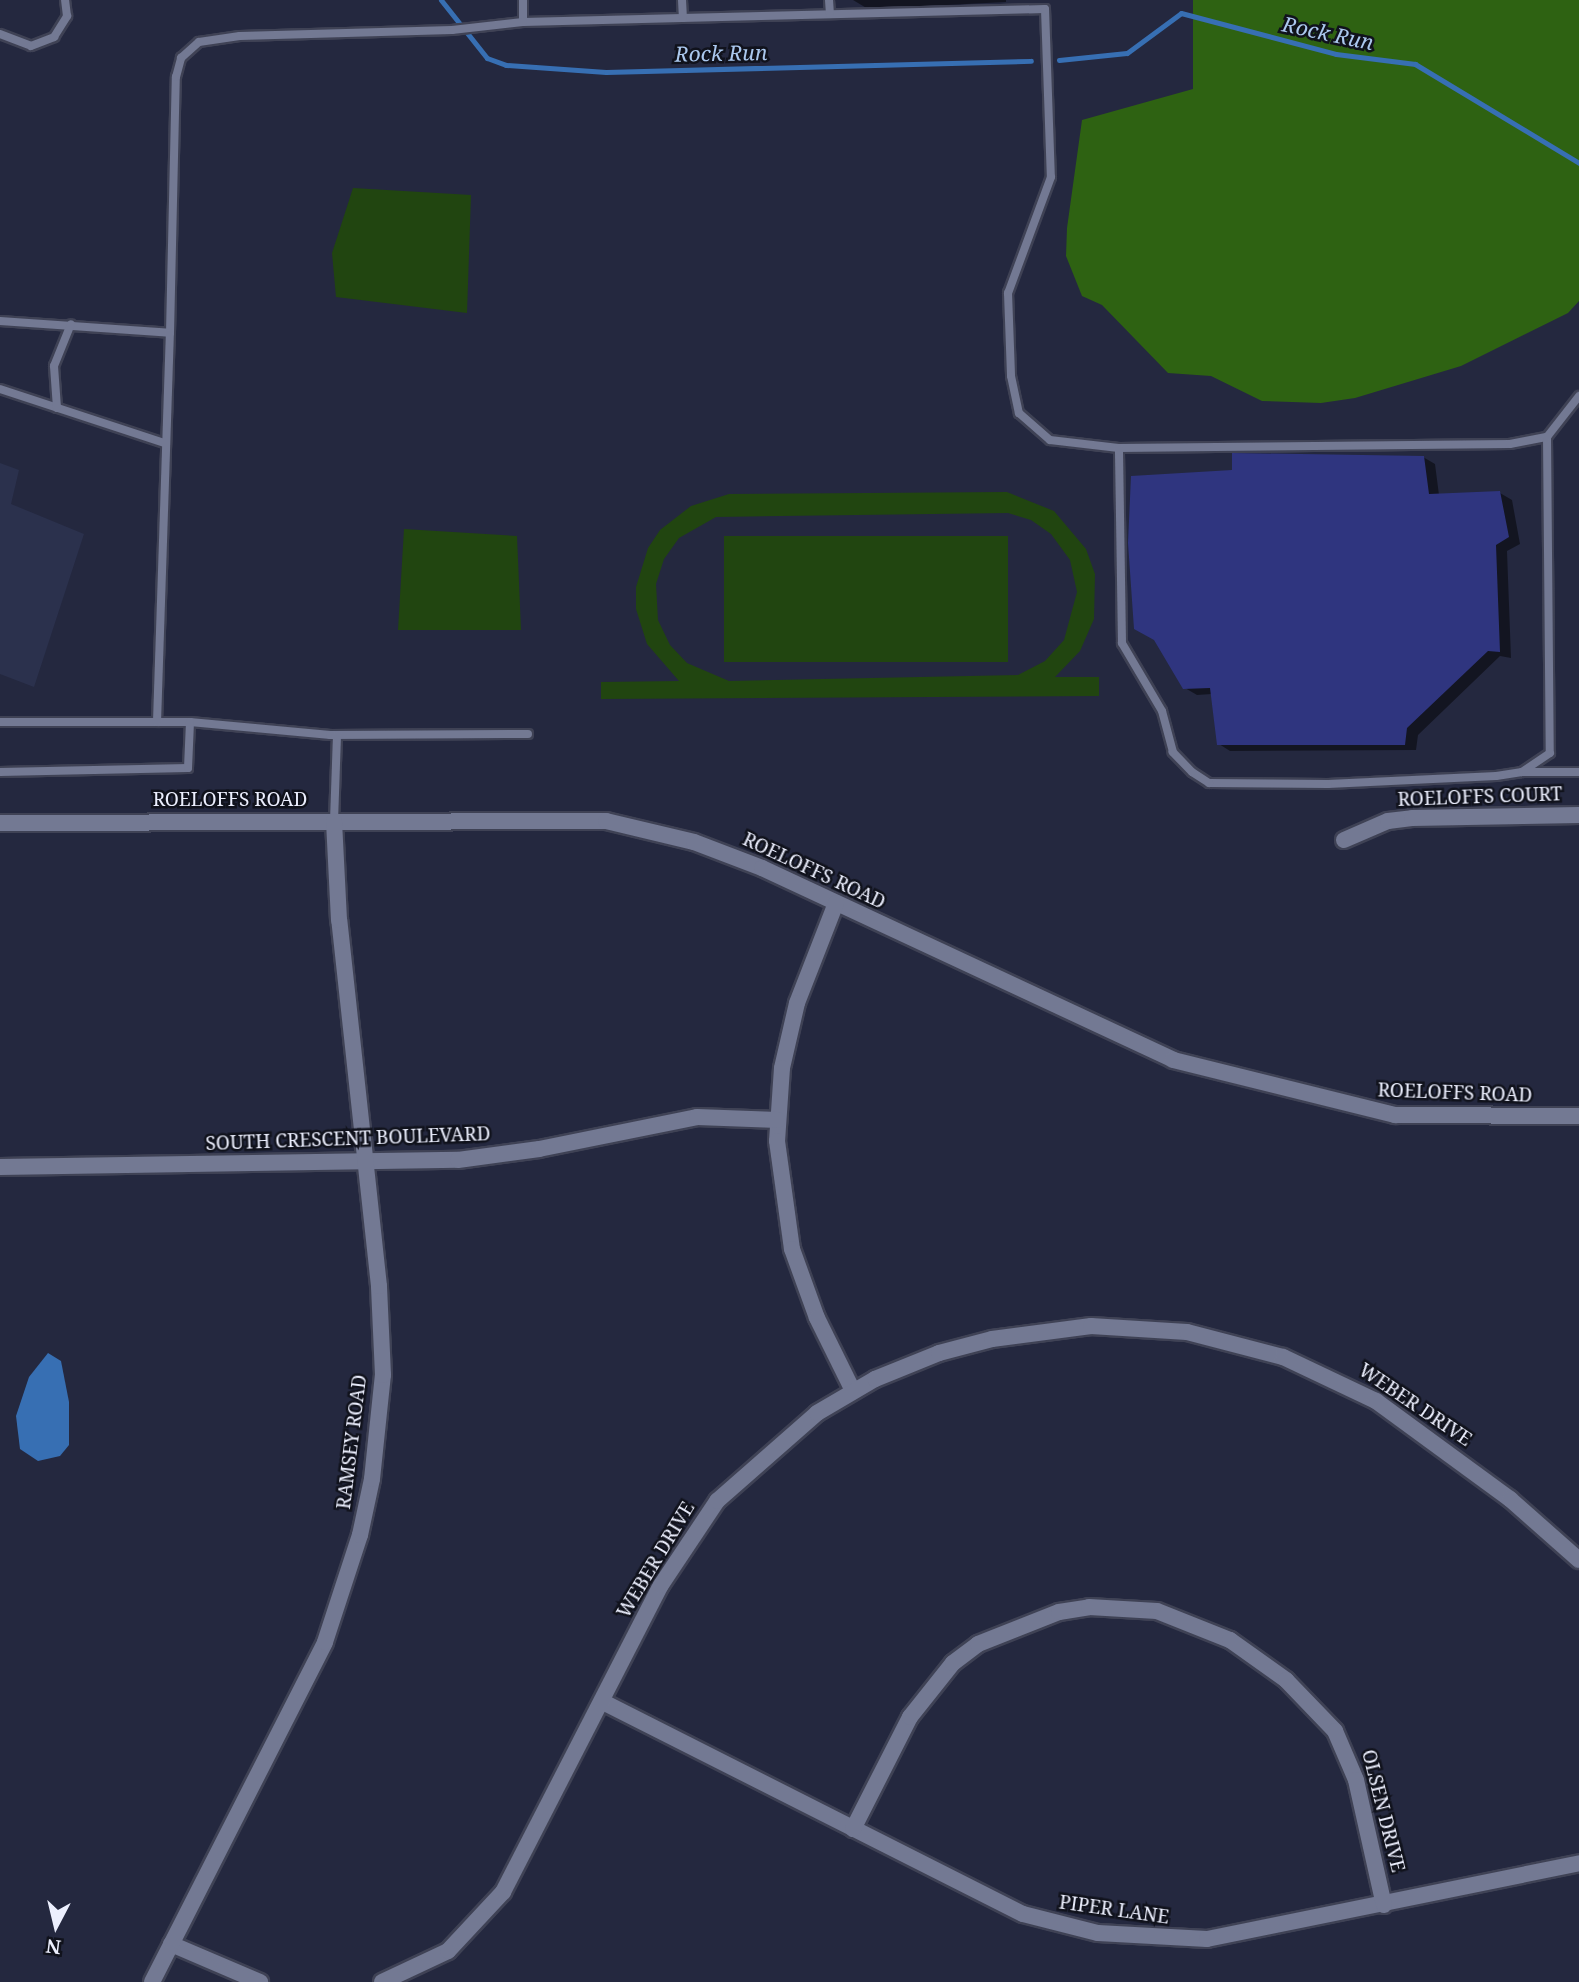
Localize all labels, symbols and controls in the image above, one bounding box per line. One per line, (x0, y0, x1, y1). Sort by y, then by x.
water label: Rock Run (1280, 11, 1376, 55)
water label: Rock Run (674, 40, 768, 66)
street label: ROELOFFS COURT (1397, 783, 1563, 811)
street label: ROELOFFS ROAD (153, 789, 307, 811)
street label: ROELOFFS ROAD (739, 828, 889, 914)
street label: ROELOFFS ROAD (1377, 1079, 1533, 1107)
street label: SOUTH CRESCENT BOULEVARD (205, 1123, 491, 1155)
street label: WEBER DRIVE (1354, 1359, 1476, 1451)
street label: RAMSEY ROAD (332, 1373, 372, 1511)
street label: WEBER DRIVE (612, 1498, 700, 1622)
street label: OLSEN DRIVE (1357, 1747, 1409, 1875)
north arrow (21, 1891, 91, 1961)
street label: PIPER LANE (1058, 1891, 1170, 1929)
text: N (44, 1933, 62, 1961)

